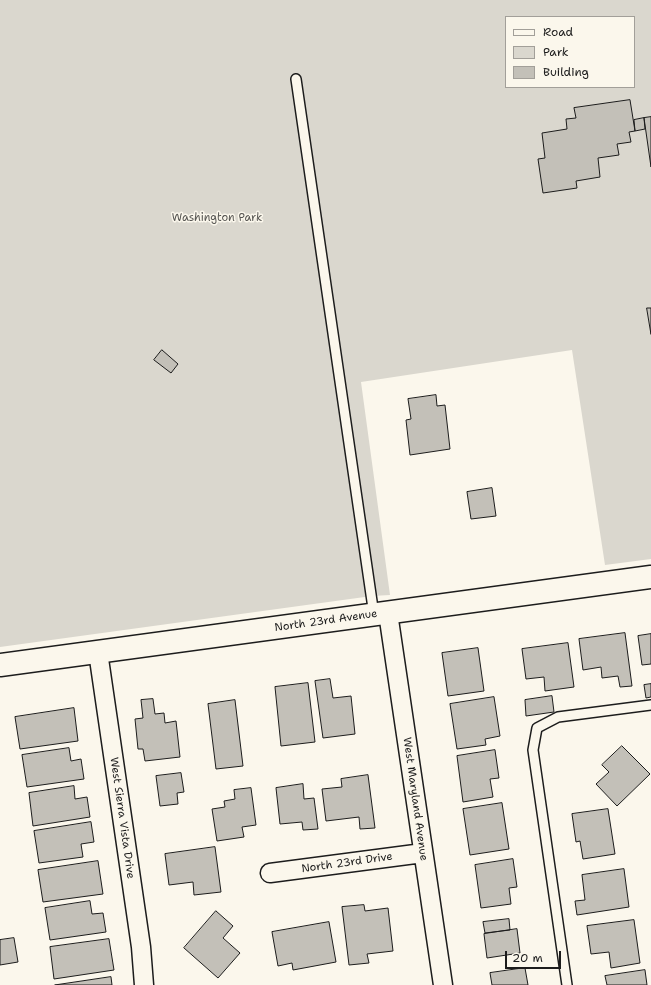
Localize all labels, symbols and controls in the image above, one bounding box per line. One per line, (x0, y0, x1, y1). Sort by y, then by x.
legend (505, 16, 635, 88)
text: Road (543, 24, 573, 40)
text: Park (543, 44, 569, 60)
text: Building (543, 64, 589, 80)
park label: Washington Park (172, 211, 262, 225)
street label: North 23rd Avenue (274, 607, 378, 635)
street label: West Maryland Avenue (400, 736, 430, 862)
street label: West Sierra Vista Drive (107, 756, 137, 880)
street label: North 23rd Drive (301, 850, 393, 876)
scale bar (507, 943, 563, 969)
text: 20 m (512, 950, 543, 966)

